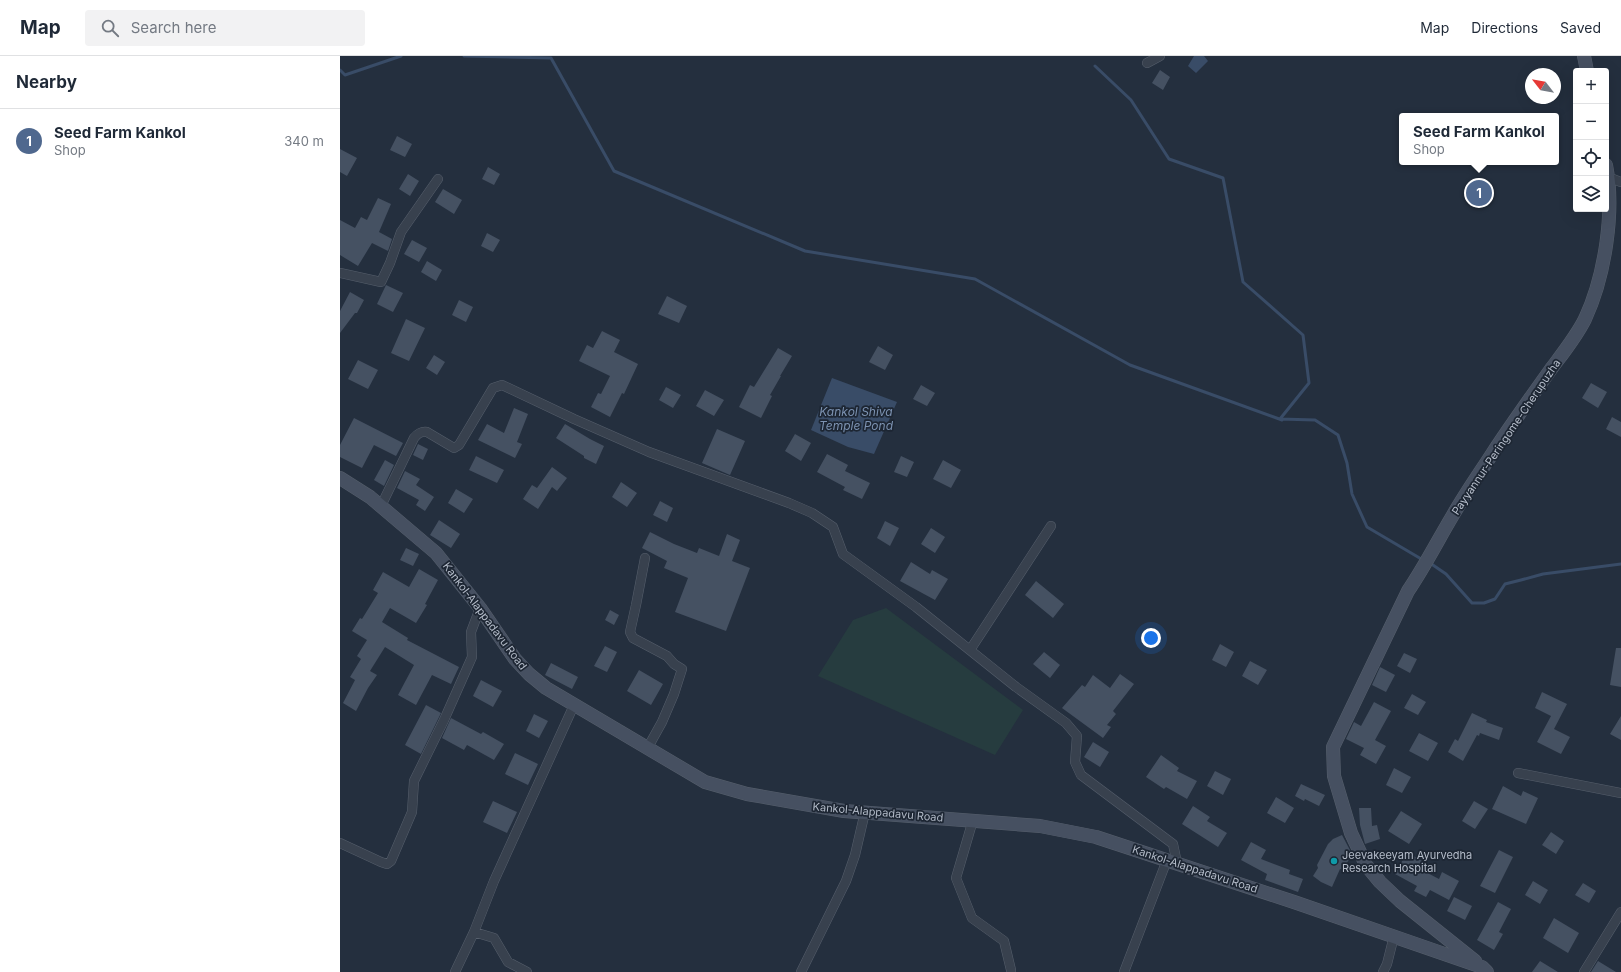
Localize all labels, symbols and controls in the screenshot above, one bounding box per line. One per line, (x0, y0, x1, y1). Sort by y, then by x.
search box (85, 10, 365, 46)
text: Map (20, 16, 61, 39)
icon: search (99, 17, 121, 39)
text: Search here (131, 18, 216, 37)
text: Map (1420, 19, 1449, 36)
text: Directions (1471, 19, 1538, 36)
text: Saved (1560, 19, 1601, 36)
north arrow (1525, 68, 1561, 104)
map controls (1573, 68, 1609, 212)
button: + (1573, 68, 1609, 104)
text: Nearby (16, 72, 77, 92)
button: − (1573, 104, 1609, 140)
popup (1399, 113, 1559, 165)
text: Seed Farm Kankol (1413, 122, 1545, 141)
text: Seed Farm Kankol (54, 123, 186, 142)
text: 1 (26, 133, 32, 149)
text: 340 m (284, 133, 324, 149)
button: locate (1573, 140, 1609, 176)
text: Shop (1413, 141, 1445, 157)
text: Shop (54, 142, 86, 158)
button: layers (1573, 176, 1609, 212)
pin: 1 (1466, 178, 1492, 208)
street label: Payyannur-Peringome-Cherupuzha (1449, 357, 1563, 517)
water label: Kankol Shiva Temple Pond (819, 404, 894, 433)
street label: Kankol-Alappadavu Road (440, 559, 530, 673)
your location (1141, 628, 1161, 648)
street label: Kankol-Alappadavu Road (812, 799, 944, 825)
street label: Kankol-Alappadavu Road (1131, 842, 1259, 896)
place label: Jeevakeeyam Ayurvedha Research Hospital (1342, 848, 1472, 875)
marker: Jeevakeeyam Ayurvedha Research Hospital (1329, 856, 1339, 866)

